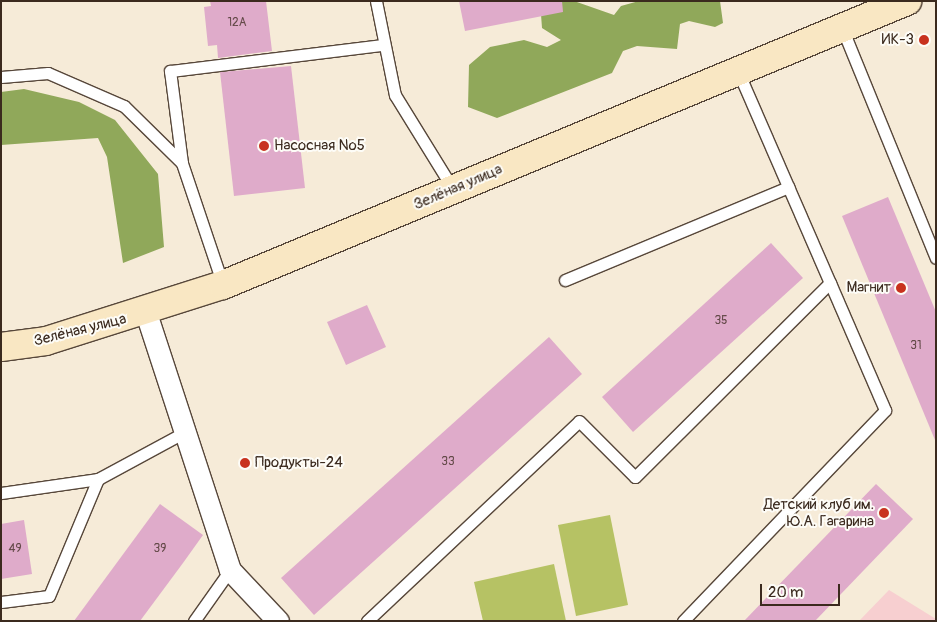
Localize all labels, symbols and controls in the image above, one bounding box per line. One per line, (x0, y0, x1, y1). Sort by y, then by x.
house number: 12А (227, 16, 247, 30)
place label: ИК-3 (882, 31, 914, 49)
marker: ИК-3 (918, 34, 930, 46)
place label: Насосная №5 (274, 137, 365, 155)
marker: Насосная №5 (258, 140, 270, 152)
street label: Зелёная улица (411, 160, 505, 214)
place label: Магнит (846, 279, 891, 297)
marker: Магнит (895, 282, 907, 294)
street label: Зелёная улица (32, 310, 128, 350)
house number: 35 (714, 314, 728, 328)
house number: 31 (910, 339, 922, 353)
place label: Продукты-24 (255, 454, 343, 472)
house number: 33 (441, 455, 455, 469)
marker: Продукты-24 (239, 457, 251, 469)
place label: Детский клуб им. Ю.А. Гагарина (764, 495, 874, 530)
marker: Детский клуб им. Ю.А. Гагарина (878, 507, 890, 519)
house number: 49 (8, 542, 22, 556)
house number: 39 (154, 542, 166, 556)
scale bar (762, 574, 842, 606)
text: 20 m (768, 583, 803, 602)

